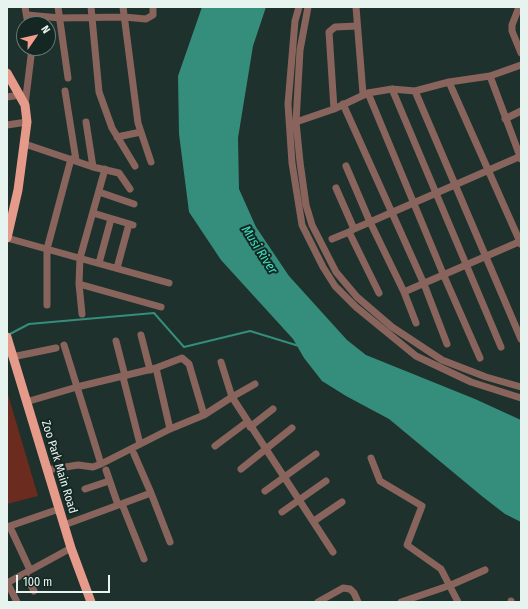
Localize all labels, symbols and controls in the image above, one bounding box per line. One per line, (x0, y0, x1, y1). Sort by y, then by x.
north arrow (16, 16, 56, 56)
text: N (38, 23, 53, 36)
water label: Musi River (238, 223, 280, 277)
street label: Zoo Park Main Road (38, 419, 80, 515)
scale bar (18, 567, 112, 593)
text: 100 m (23, 575, 52, 589)

